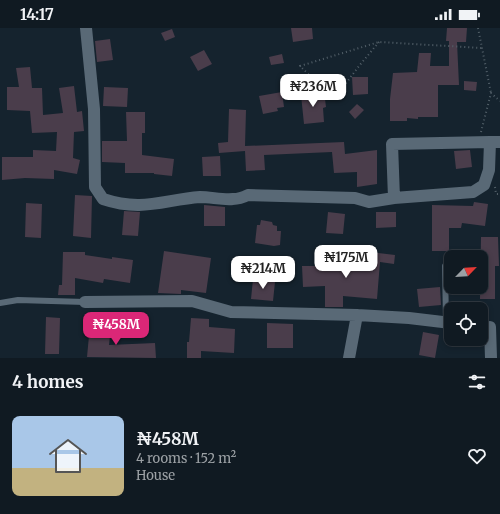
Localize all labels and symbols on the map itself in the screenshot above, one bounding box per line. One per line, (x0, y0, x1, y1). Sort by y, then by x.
pin: ₦236M (285, 74, 341, 108)
pin: ₦175M (318, 245, 374, 279)
north arrow (444, 250, 488, 294)
pin: ₦214M (235, 256, 291, 290)
pin: ₦458M (88, 312, 144, 346)

